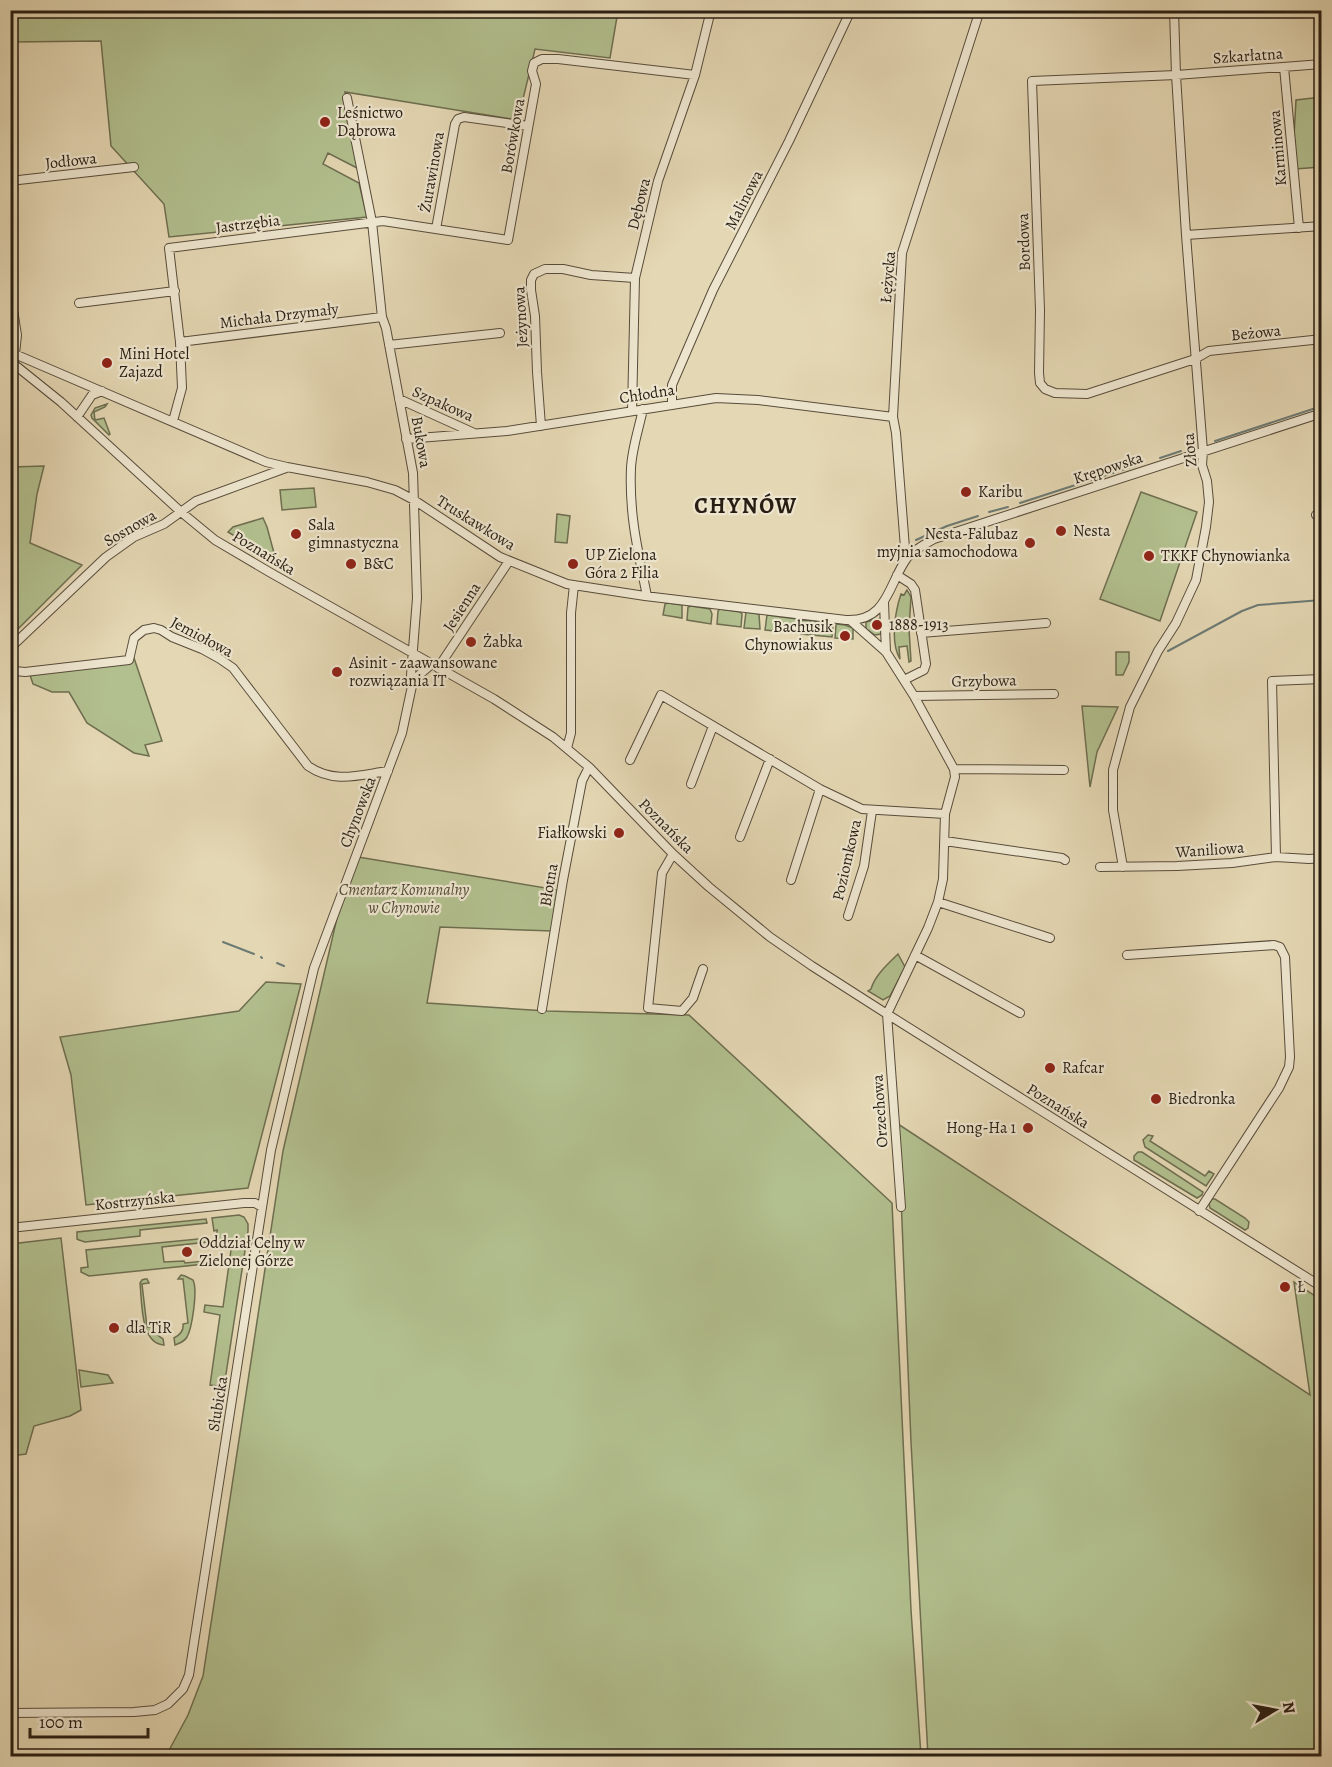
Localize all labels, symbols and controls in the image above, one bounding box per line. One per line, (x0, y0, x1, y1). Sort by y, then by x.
street label: Szkarłatna (1212, 43, 1284, 69)
street label: Borówkowa (496, 96, 531, 175)
place label: Leśnictwo Dąbrowa (337, 102, 403, 142)
street label: Karminowa (1264, 109, 1292, 187)
marker: Leśnictwo Dąbrowa (318, 115, 332, 129)
street label: Żurawinowa (414, 129, 450, 214)
street label: Jodłowa (44, 147, 98, 175)
street label: Malinowa (720, 166, 769, 234)
street label: Dębowa (622, 175, 656, 232)
street label: Jastrzębia (215, 209, 282, 239)
street label: Bordowa (1012, 212, 1036, 271)
street label: Łężycka (875, 250, 901, 304)
street label: Jeżynowa (508, 285, 534, 348)
street label: Michała Drzymały (218, 298, 341, 334)
street label: Beżowa (1230, 319, 1283, 347)
place label: Mini Hotel Zajazd (119, 343, 190, 383)
marker: Mini Hotel Zajazd (100, 356, 114, 370)
street label: Chłodna (618, 379, 677, 409)
street label: Szpakowa (409, 381, 478, 428)
street label: Bukowa (406, 414, 436, 470)
street label: Złota (1178, 432, 1202, 468)
street label: Krępowska (1070, 446, 1146, 490)
place label: Karibu (978, 481, 1023, 503)
marker: Karibu (959, 485, 973, 499)
street label: Truskawkowa (432, 490, 520, 556)
district label: CHYNÓW (694, 491, 798, 521)
street label: Sosnowa (100, 504, 161, 552)
place label: Sala gimnastyczna (308, 514, 400, 554)
place label: Nesta (1073, 520, 1111, 542)
place label: Nesta-Falubaz myjnia samochodowa (877, 523, 1019, 563)
marker: Nesta (1054, 524, 1068, 538)
street label: Poznańska (228, 526, 300, 581)
marker: Sala gimnastyczna (289, 527, 303, 541)
marker: Nesta-Falubaz myjnia samochodowa (1023, 536, 1037, 550)
place label: UP Zielona Góra 2 Filia (585, 544, 659, 584)
place label: TKKF Chynowianka (1161, 545, 1291, 567)
marker: TKKF Chynowianka (1142, 549, 1156, 563)
place label: B&C (363, 553, 394, 575)
marker: B&C (344, 557, 358, 571)
marker: UP Zielona Góra 2 Filia (566, 557, 580, 571)
street label: Jesienna (438, 578, 486, 636)
street label: Jemiołowa (167, 611, 238, 663)
place label: 1888-1913 (889, 614, 949, 636)
place label: Bachusik Chynowiakus (745, 616, 833, 656)
marker: 1888-1913 (870, 618, 884, 632)
marker: Bachusik Chynowiakus (838, 629, 852, 643)
place label: Żabka (483, 631, 523, 653)
marker: Żabka (464, 635, 478, 649)
place label: Asinit - zaawansowane rozwiązania IT (348, 652, 497, 692)
marker: Asinit - zaawansowane rozwiązania IT (330, 665, 344, 679)
street label: Grzybowa (951, 669, 1017, 693)
street label: Chynowska (334, 773, 382, 851)
street label: Poznańska (633, 793, 699, 859)
street label: Poziomkowa (827, 817, 867, 903)
place label: Fiałkowski (537, 822, 607, 844)
marker: Fiałkowski (612, 826, 626, 840)
street label: Waniliowa (1174, 837, 1246, 863)
street label: Błotna (534, 861, 564, 908)
park label: Cmentarz Komunalny w Chynowie (339, 879, 469, 919)
place label: Rafcar (1062, 1057, 1104, 1079)
marker: Rafcar (1043, 1061, 1057, 1075)
street label: Orzechowa (866, 1073, 894, 1148)
street label: Poznańska (1022, 1078, 1094, 1134)
place label: Biedronka (1168, 1088, 1236, 1110)
marker: Biedronka (1149, 1092, 1163, 1106)
place label: Hong-Ha 1 (946, 1117, 1017, 1139)
marker: Hong-Ha 1 (1021, 1121, 1035, 1135)
street label: Kostrzyńska (94, 1186, 177, 1216)
place label: Oddział Celny w Zielonej Górze (199, 1232, 306, 1272)
marker: Oddział Celny w Zielonej Górze (180, 1245, 194, 1259)
place label: Ł (1297, 1276, 1306, 1298)
marker: Ł (1278, 1280, 1292, 1294)
place label: dla TiR (126, 1317, 172, 1339)
marker: dla TiR (107, 1321, 121, 1335)
street label: Słubicka (203, 1374, 233, 1433)
north arrow (1245, 1680, 1305, 1740)
text: N (1277, 1700, 1301, 1716)
scale bar (30, 1701, 148, 1739)
text: 100 m (39, 1710, 83, 1734)

